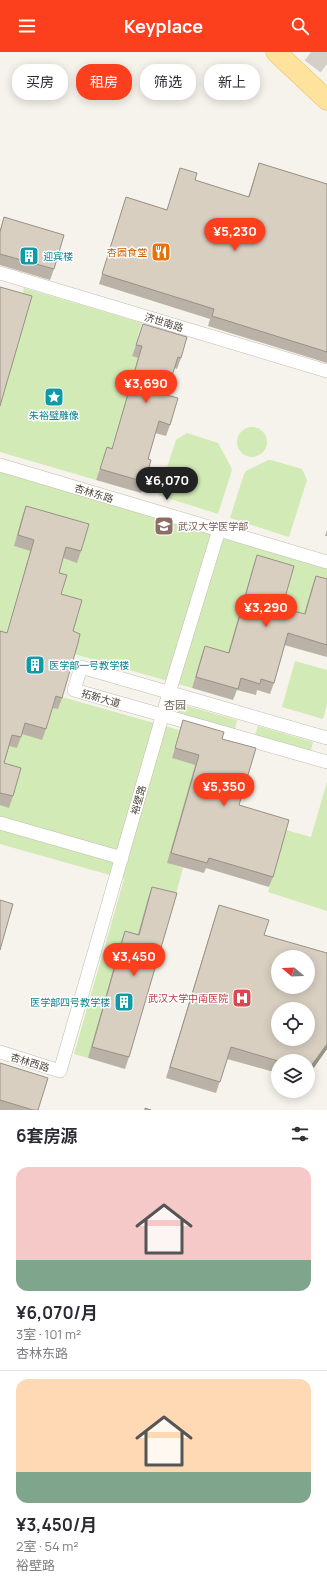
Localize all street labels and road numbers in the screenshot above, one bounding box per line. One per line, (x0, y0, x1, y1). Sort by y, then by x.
street label: 济世南路 (143, 309, 185, 335)
street label: 杏林东路 (73, 480, 115, 506)
street label: 拓新大道 (80, 686, 122, 710)
street label: 裕壁路 (127, 784, 149, 816)
street label: 杏林西路 (9, 1049, 51, 1075)

